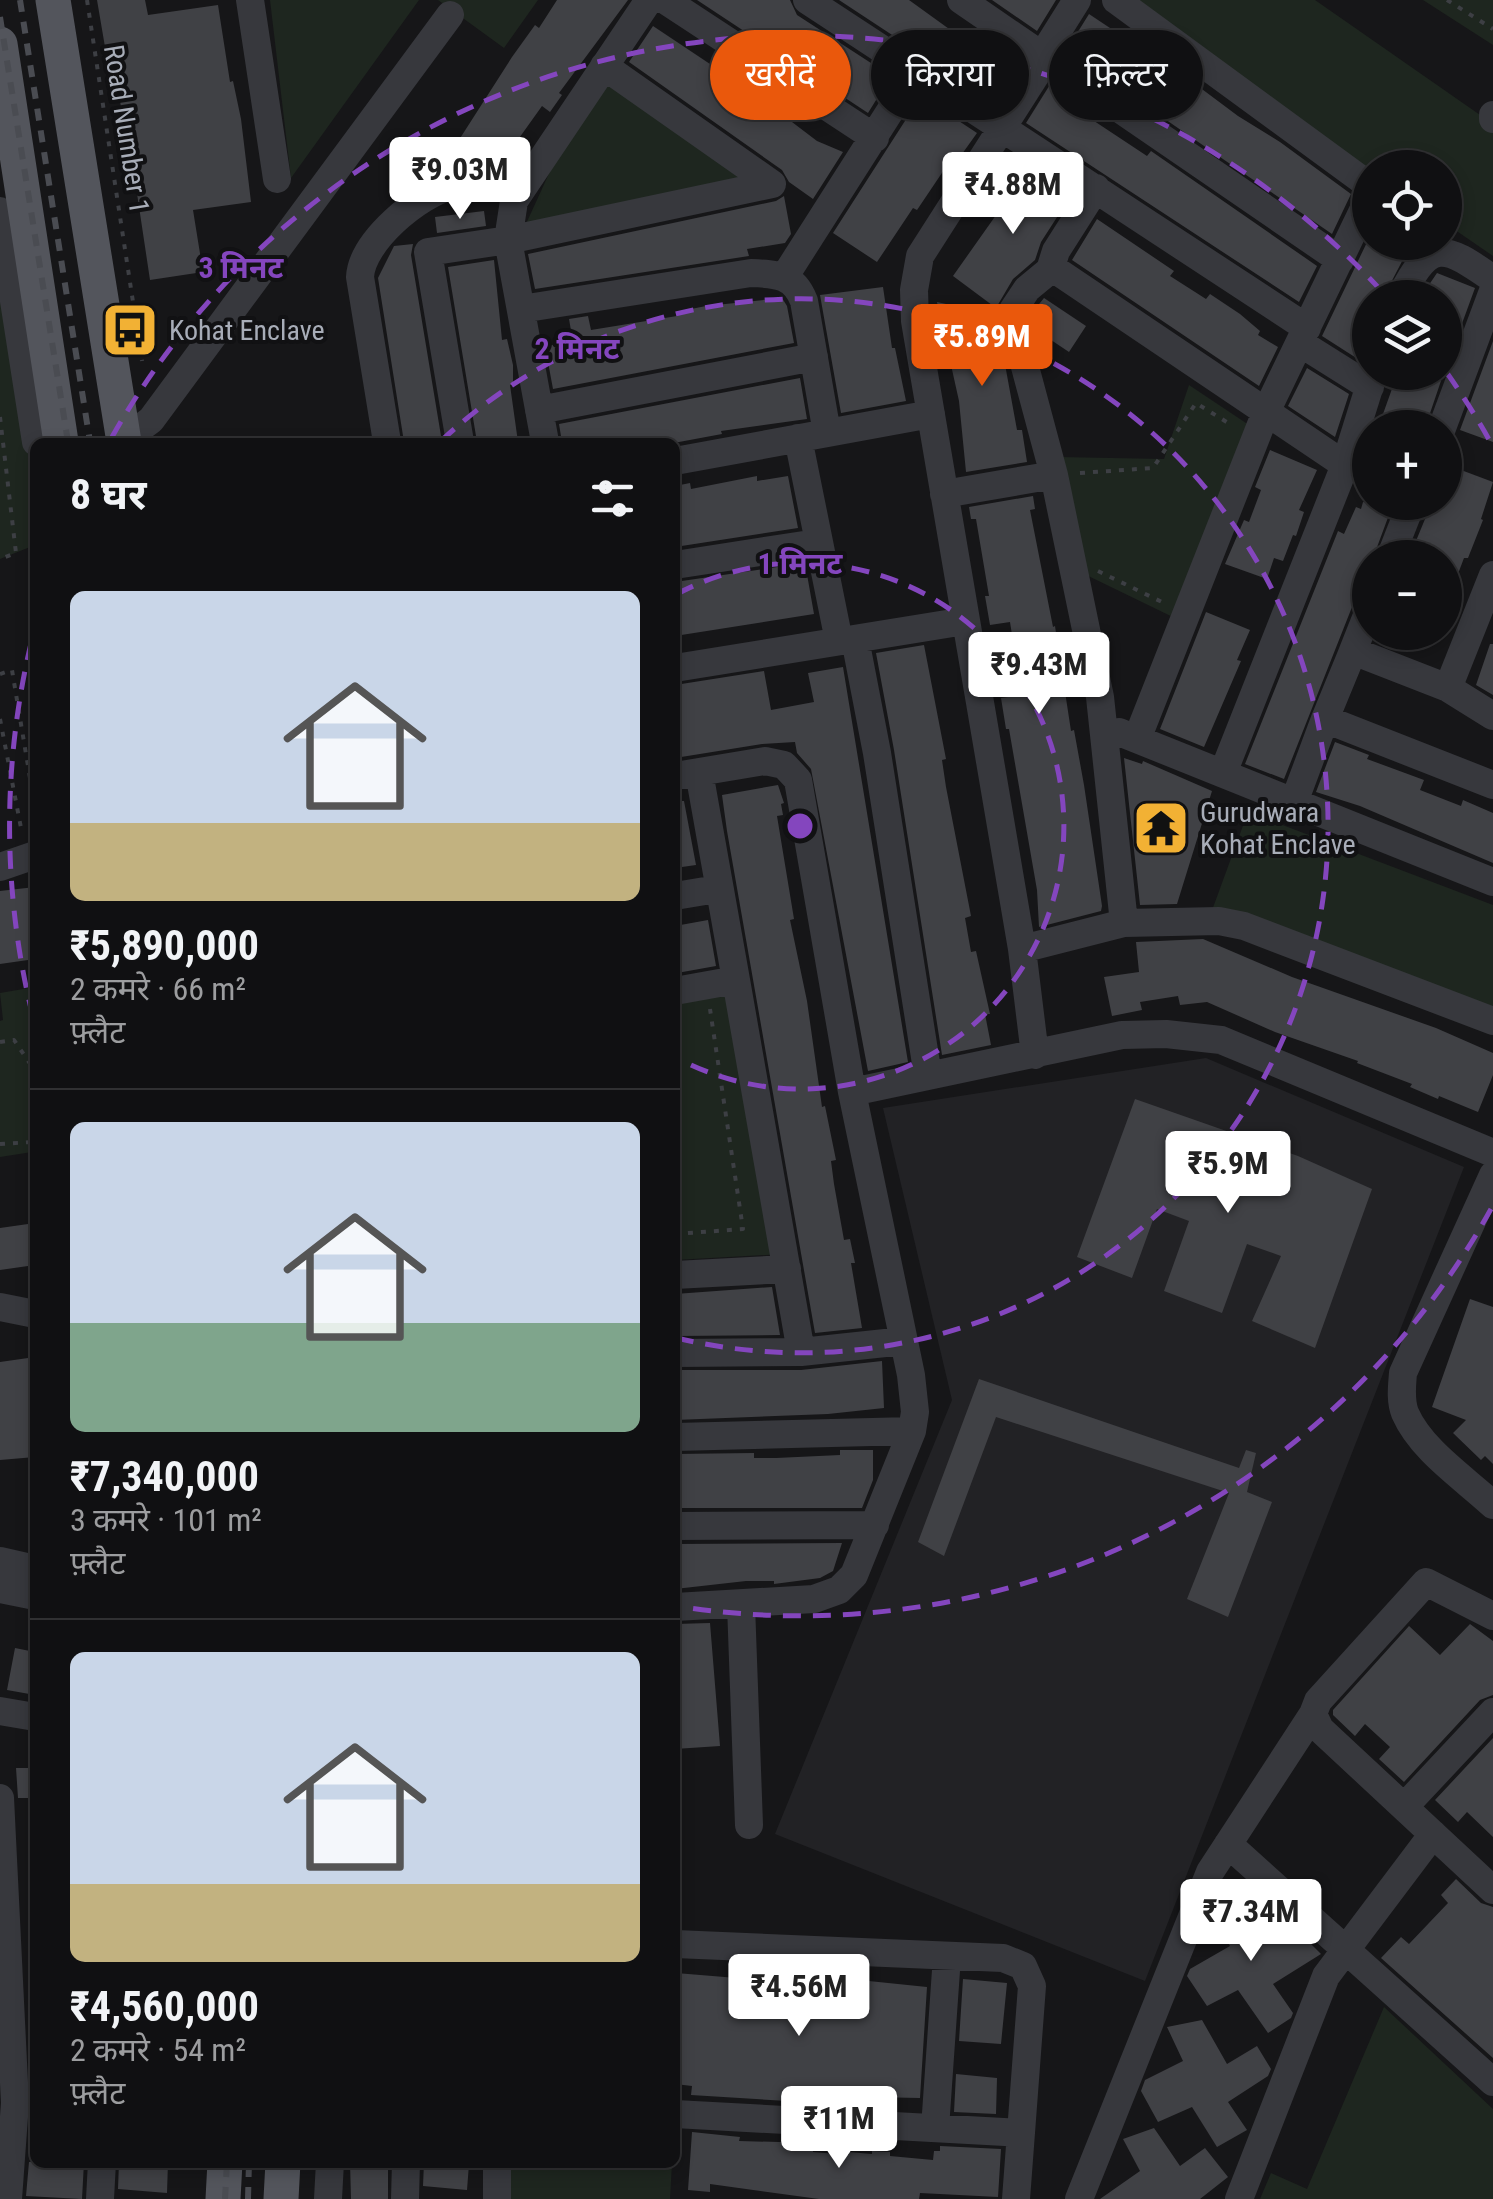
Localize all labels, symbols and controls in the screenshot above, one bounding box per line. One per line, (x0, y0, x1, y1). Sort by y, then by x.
chip: खरीदें (710, 30, 851, 120)
chip: किराया (871, 30, 1029, 120)
chip: फ़िल्टर (1049, 30, 1203, 120)
street label: Road Number 1 (97, 42, 156, 216)
pin: ₹9.03M (379, 137, 541, 222)
text: ₹9.03M (411, 150, 509, 188)
map controls (1352, 150, 1462, 650)
button: locate (1352, 150, 1462, 260)
pin: ₹4.88M (932, 152, 1094, 237)
text: ₹4.88M (964, 165, 1062, 203)
text: 3 मिनट (198, 250, 284, 285)
button: layers (1352, 280, 1462, 390)
bus stop icon: Kohat Enclave (100, 300, 160, 360)
pin: ₹5.89M (901, 304, 1063, 389)
place label: Kohat Enclave (169, 314, 325, 347)
text: ₹5.89M (933, 317, 1031, 355)
text: 2 मिनट (534, 331, 620, 366)
button: + (1352, 410, 1462, 520)
text: 8 घर (70, 470, 147, 519)
icon: filters (585, 471, 640, 526)
button: − (1352, 540, 1462, 650)
text: 1 मिनट (757, 546, 843, 581)
pin: ₹9.43M (958, 632, 1120, 717)
text: ₹9.43M (990, 645, 1088, 683)
icon: home (265, 656, 445, 836)
place label: Gurudwara Kohat Enclave (1200, 796, 1356, 861)
temple icon: Gurudwara Kohat Enclave (1131, 798, 1191, 858)
centre of rings (782, 808, 818, 844)
text: ₹5,890,000 (70, 921, 259, 970)
text: 2 कमरे · 66 m² (70, 970, 246, 1008)
text: फ़्लैट (70, 1013, 125, 1051)
pin: ₹5.9M (1158, 1131, 1298, 1216)
text: ₹5.9M (1187, 1144, 1269, 1182)
icon: home (265, 1187, 445, 1367)
text: ₹7,340,000 (70, 1452, 259, 1501)
text: 3 कमरे · 101 m² (70, 1501, 262, 1539)
text: फ़्लैट (70, 1544, 125, 1582)
icon: home (265, 1717, 445, 1897)
pin: ₹7.34M (1170, 1879, 1332, 1964)
text: ₹7.34M (1202, 1892, 1300, 1930)
pin: ₹4.56M (718, 1954, 880, 2039)
text: ₹4.56M (750, 1967, 848, 2005)
text: ₹4,560,000 (70, 1982, 259, 2031)
text: 2 कमरे · 54 m² (70, 2031, 246, 2069)
text: फ़्लैट (70, 2074, 125, 2112)
pin: ₹11M (780, 2086, 898, 2171)
text: ₹11M (803, 2099, 875, 2137)

